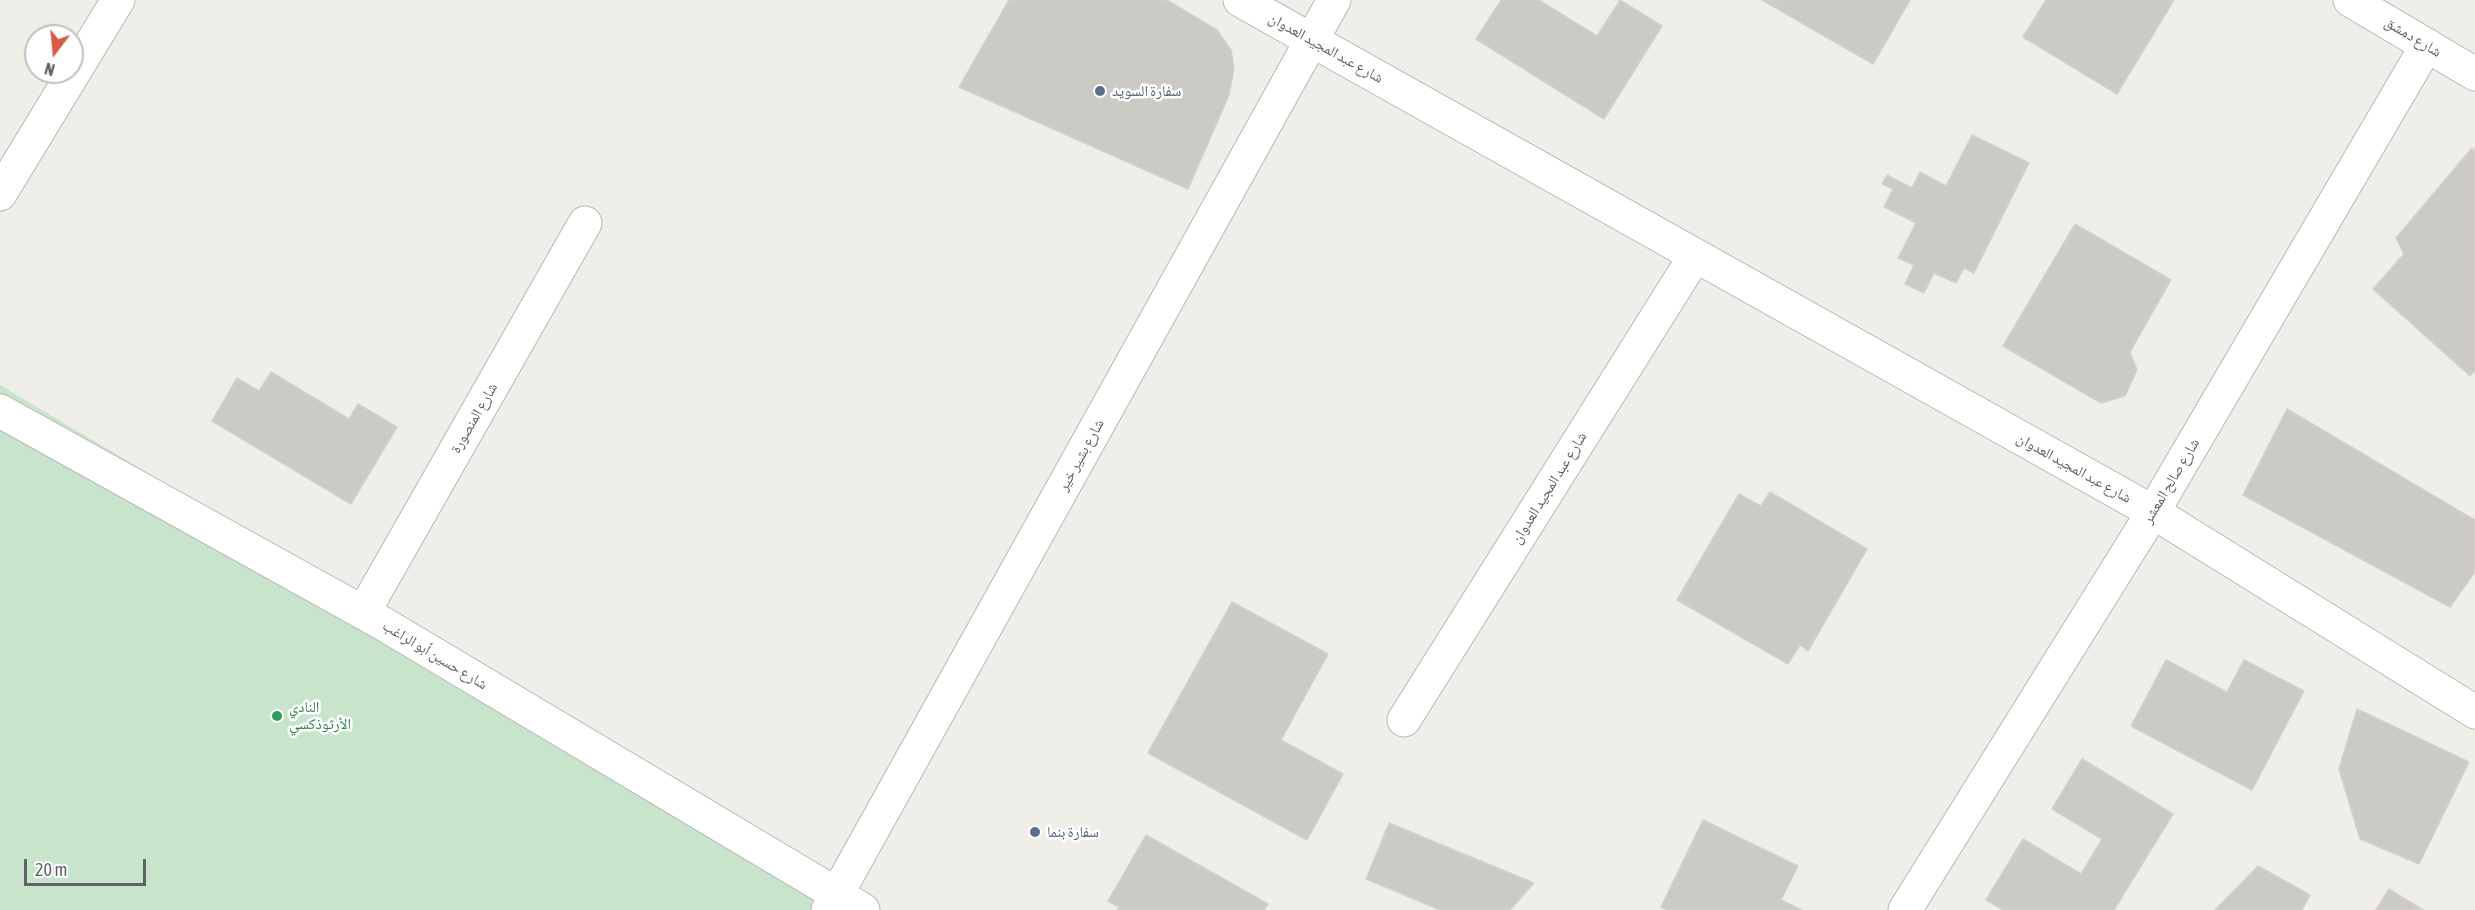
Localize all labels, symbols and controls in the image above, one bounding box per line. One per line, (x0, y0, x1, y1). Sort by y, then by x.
street label: شارع عبد المجيد العدوان (1265, 9, 1387, 87)
street label: شارع دمشق (2381, 13, 2445, 61)
north arrow (24, 24, 84, 84)
text: N (43, 59, 57, 79)
place label: سفارة السويد (1112, 82, 1181, 100)
marker: سفارة السويد (1093, 84, 1107, 98)
street label: شارع المنصورة (447, 380, 501, 456)
street label: شارع بشير خير (1054, 416, 1108, 494)
street label: شارع عبد المجيد العدوان (1507, 429, 1591, 547)
street label: شارع عبد المجيد العدوان (2013, 429, 2135, 507)
street label: شارع صالح المعشر (2138, 435, 2204, 527)
street label: شارع حسين أبو الراغب (379, 617, 491, 693)
place label: النادي الأرثوذكسي (289, 698, 351, 733)
marker: النادي الأرثوذكسي (270, 709, 284, 723)
place label: سفارة بنما (1047, 823, 1099, 841)
marker: سفارة بنما (1028, 825, 1042, 839)
scale bar (27, 847, 148, 885)
text: 20 m (35, 859, 67, 880)

